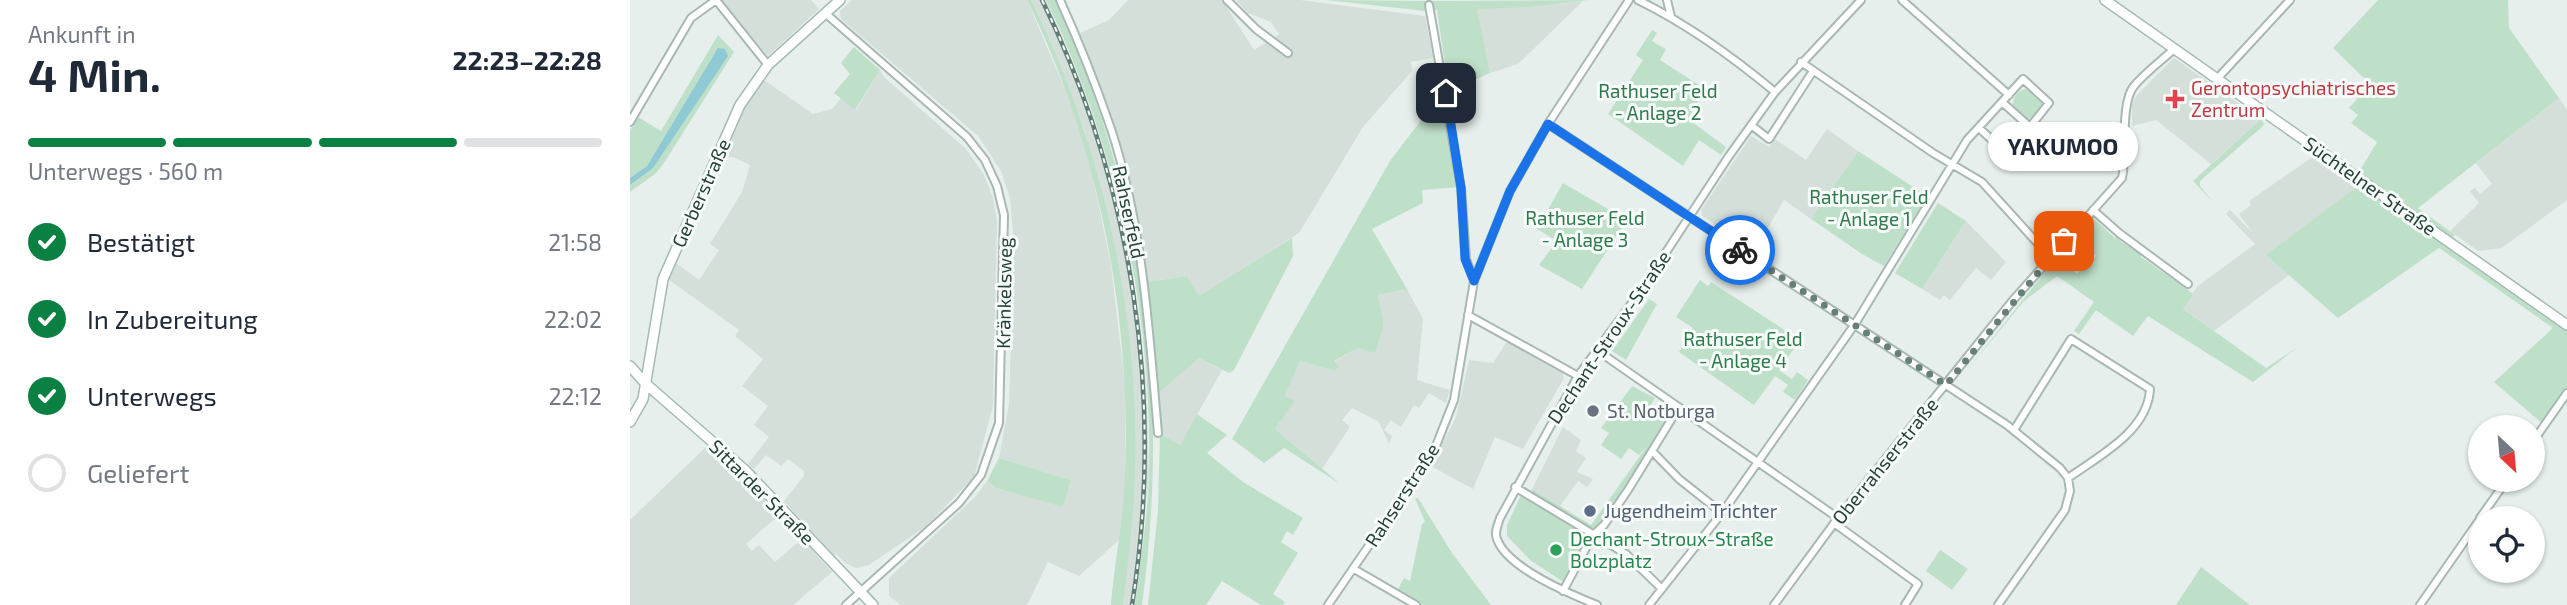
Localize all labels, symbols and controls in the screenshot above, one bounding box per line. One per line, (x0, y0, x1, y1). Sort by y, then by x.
text: Ankunft in (28, 20, 136, 48)
text: 22:23–22:28 (452, 44, 602, 75)
text: 4 Min. (28, 46, 161, 101)
pin (1416, 63, 1476, 123)
icon: home (1427, 74, 1465, 112)
place label: Gerontopsychiatrisches Zentrum (2191, 76, 2396, 121)
park label: Rathuser Feld - Anlage 2 (1598, 79, 1718, 124)
marker: Gerontopsychiatrisches Zentrum (2165, 89, 2185, 109)
callout: YAKUMOO (1989, 122, 2139, 171)
street label: Süchtelner Straße (2300, 131, 2441, 240)
text: YAKUMOO (2008, 132, 2118, 160)
street label: Gerberstraße (666, 135, 735, 251)
text: Unterwegs · 560 m (28, 157, 223, 185)
street label: Rahserfeld (1108, 163, 1151, 261)
park label: Rathuser Feld - Anlage 1 (1809, 185, 1929, 230)
park label: Rathuser Feld - Anlage 3 (1525, 206, 1645, 251)
pin (2034, 211, 2094, 271)
courier (1705, 215, 1775, 285)
icon: bag (2045, 222, 2083, 260)
icon: check (28, 223, 66, 261)
text: Bestätigt (87, 226, 195, 257)
text: 21:58 (548, 228, 602, 256)
icon: bike (1721, 231, 1759, 269)
street label: Kränkelsweg (991, 237, 1016, 349)
street label: Dechant-Stroux-Straße (1542, 246, 1675, 428)
icon: check (28, 300, 66, 338)
text: In Zubereitung (87, 303, 258, 334)
text: 22:02 (544, 305, 602, 333)
park label: Rathuser Feld - Anlage 4 (1683, 327, 1803, 372)
icon: check (28, 377, 66, 415)
text: Unterwegs (87, 380, 217, 411)
text: 22:12 (549, 382, 602, 410)
street label: Oberrahserstraße (1827, 393, 1943, 528)
place label: St. Notburga (1607, 399, 1715, 422)
marker: St. Notburga (1585, 403, 1601, 419)
north arrow (2468, 415, 2544, 492)
map controls (2468, 415, 2545, 583)
street label: Sittarder Straße (705, 434, 820, 549)
street label: Rahserstraße (1360, 439, 1444, 551)
text: Geliefert (87, 457, 189, 488)
place label: Jugendheim Trichter (1604, 499, 1778, 522)
marker: Jugendheim Trichter (1582, 503, 1598, 519)
button: locate (2468, 506, 2545, 583)
place label: Dechant-Stroux-Straße Bolzplatz (1570, 527, 1774, 572)
marker: Dechant-Stroux-Straße Bolzplatz (1548, 542, 1564, 558)

